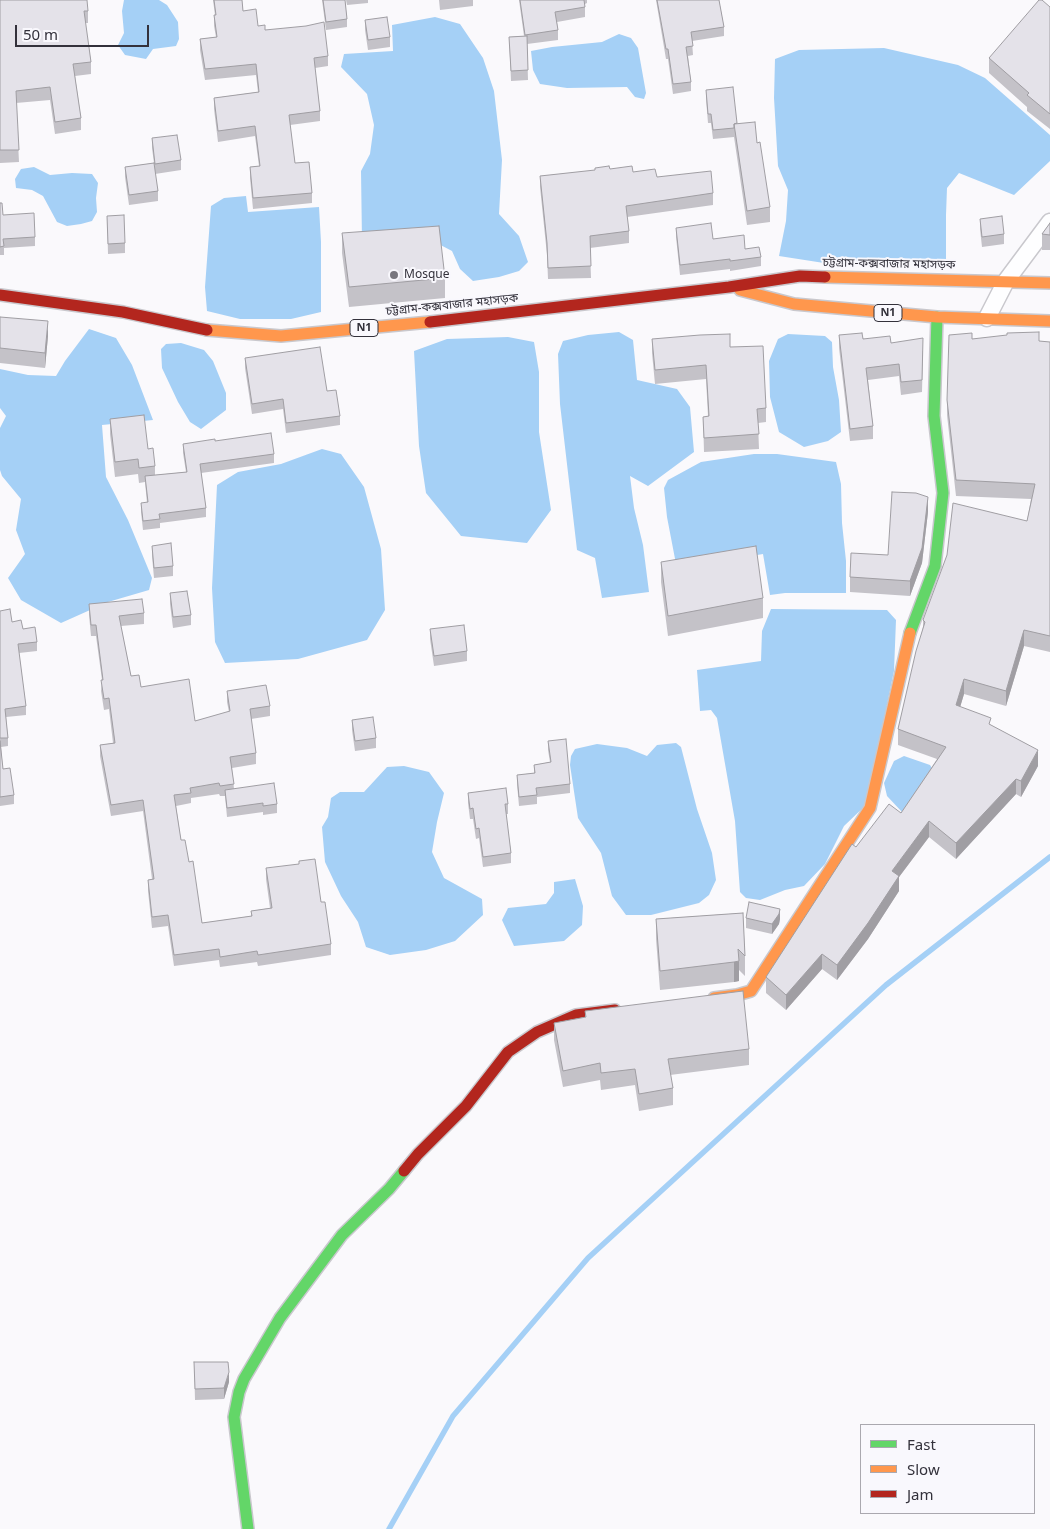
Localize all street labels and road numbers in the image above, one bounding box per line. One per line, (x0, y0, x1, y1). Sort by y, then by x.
street label: চট্টগ্রাম-কক্সবাজার মহাসড়ক (822, 256, 956, 272)
street label: চট্টগ্রাম-কক্সবাজার মহাসড়ক (385, 291, 519, 319)
road number: N1 (874, 304, 902, 322)
road number: N1 (350, 319, 378, 336)

